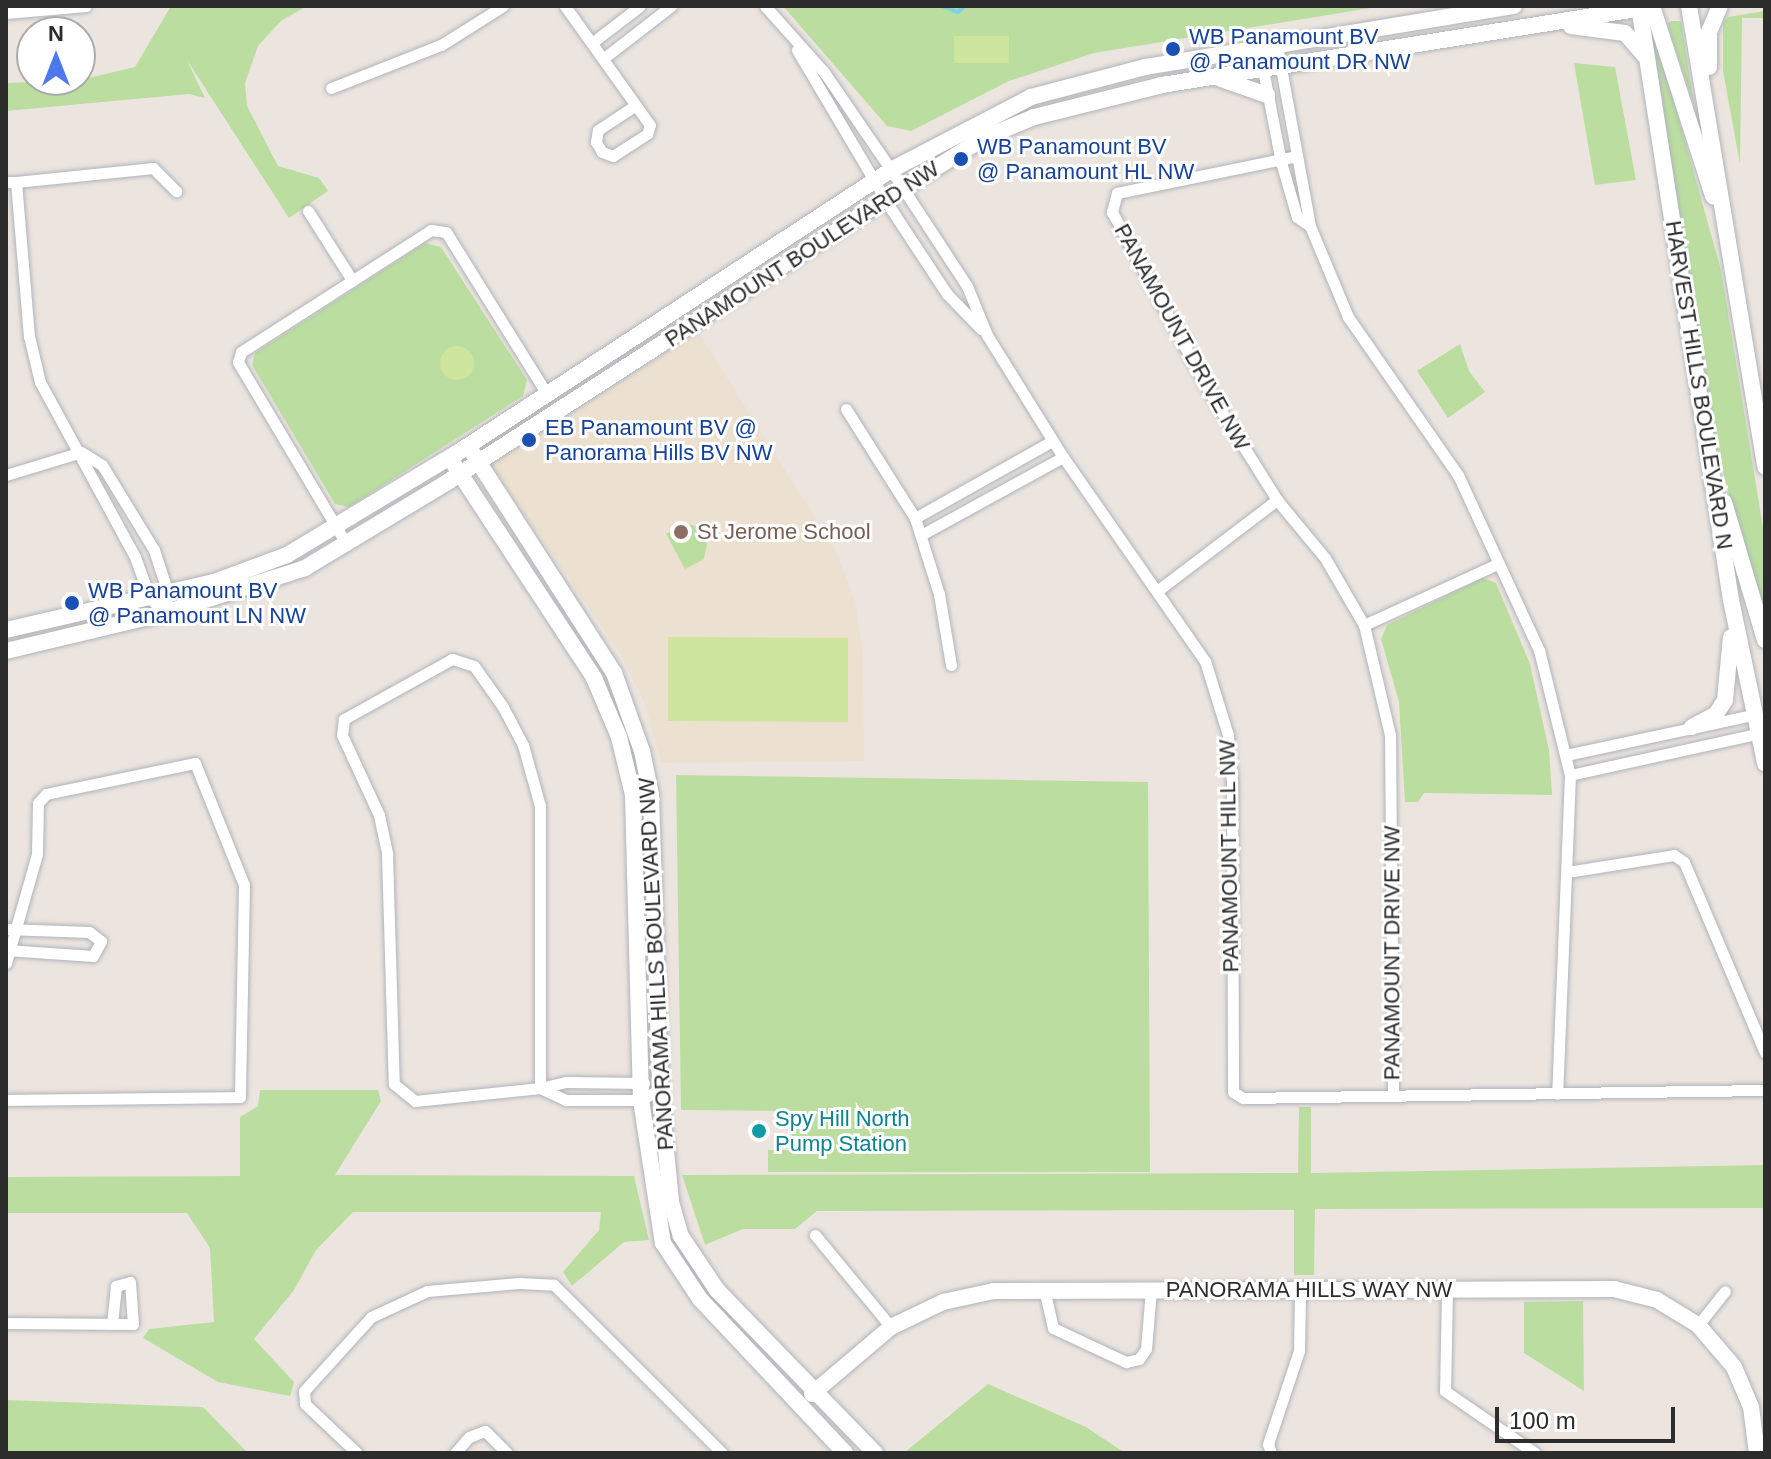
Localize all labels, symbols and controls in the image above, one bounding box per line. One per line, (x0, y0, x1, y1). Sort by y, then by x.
north arrow (16, 16, 96, 96)
text: N (48, 21, 64, 46)
place label: WB Panamount BV @ Panamount DR NW (1189, 23, 1411, 74)
marker: WB Panamount BV @ Panamount DR NW (1164, 40, 1182, 58)
place label: WB Panamount BV @ Panamount HL NW (977, 133, 1195, 184)
marker: WB Panamount BV @ Panamount HL NW (952, 150, 970, 168)
street label: PANAMOUNT BOULEVARD NW (660, 155, 944, 353)
street label: PANAMOUNT DRIVE NW (1109, 219, 1255, 455)
street label: HARVEST HILLS BOULEVARD N (1660, 219, 1738, 551)
place label: EB Panamount BV @ Panorama Hills BV NW (545, 414, 772, 466)
marker: EB Panamount BV @ Panorama Hills BV NW (520, 431, 538, 449)
place label: St Jerome School (697, 519, 871, 545)
marker: St Jerome School (672, 523, 690, 541)
place label: WB Panamount BV @ Panamount LN NW (88, 577, 306, 628)
marker: WB Panamount BV @ Panamount LN NW (63, 594, 81, 612)
street label: PANAMOUNT HILL NW (1214, 739, 1244, 973)
street label: PANORAMA HILLS BOULEVARD NW (633, 776, 679, 1152)
street label: PANAMOUNT DRIVE NW (1379, 825, 1405, 1081)
place label: Spy Hill North Pump Station (775, 1105, 909, 1156)
marker: Spy Hill North Pump Station (750, 1122, 768, 1140)
street label: PANORAMA HILLS WAY NW (1165, 1277, 1453, 1303)
scale bar (1499, 1391, 1679, 1441)
text: 100 m (1509, 1407, 1576, 1434)

